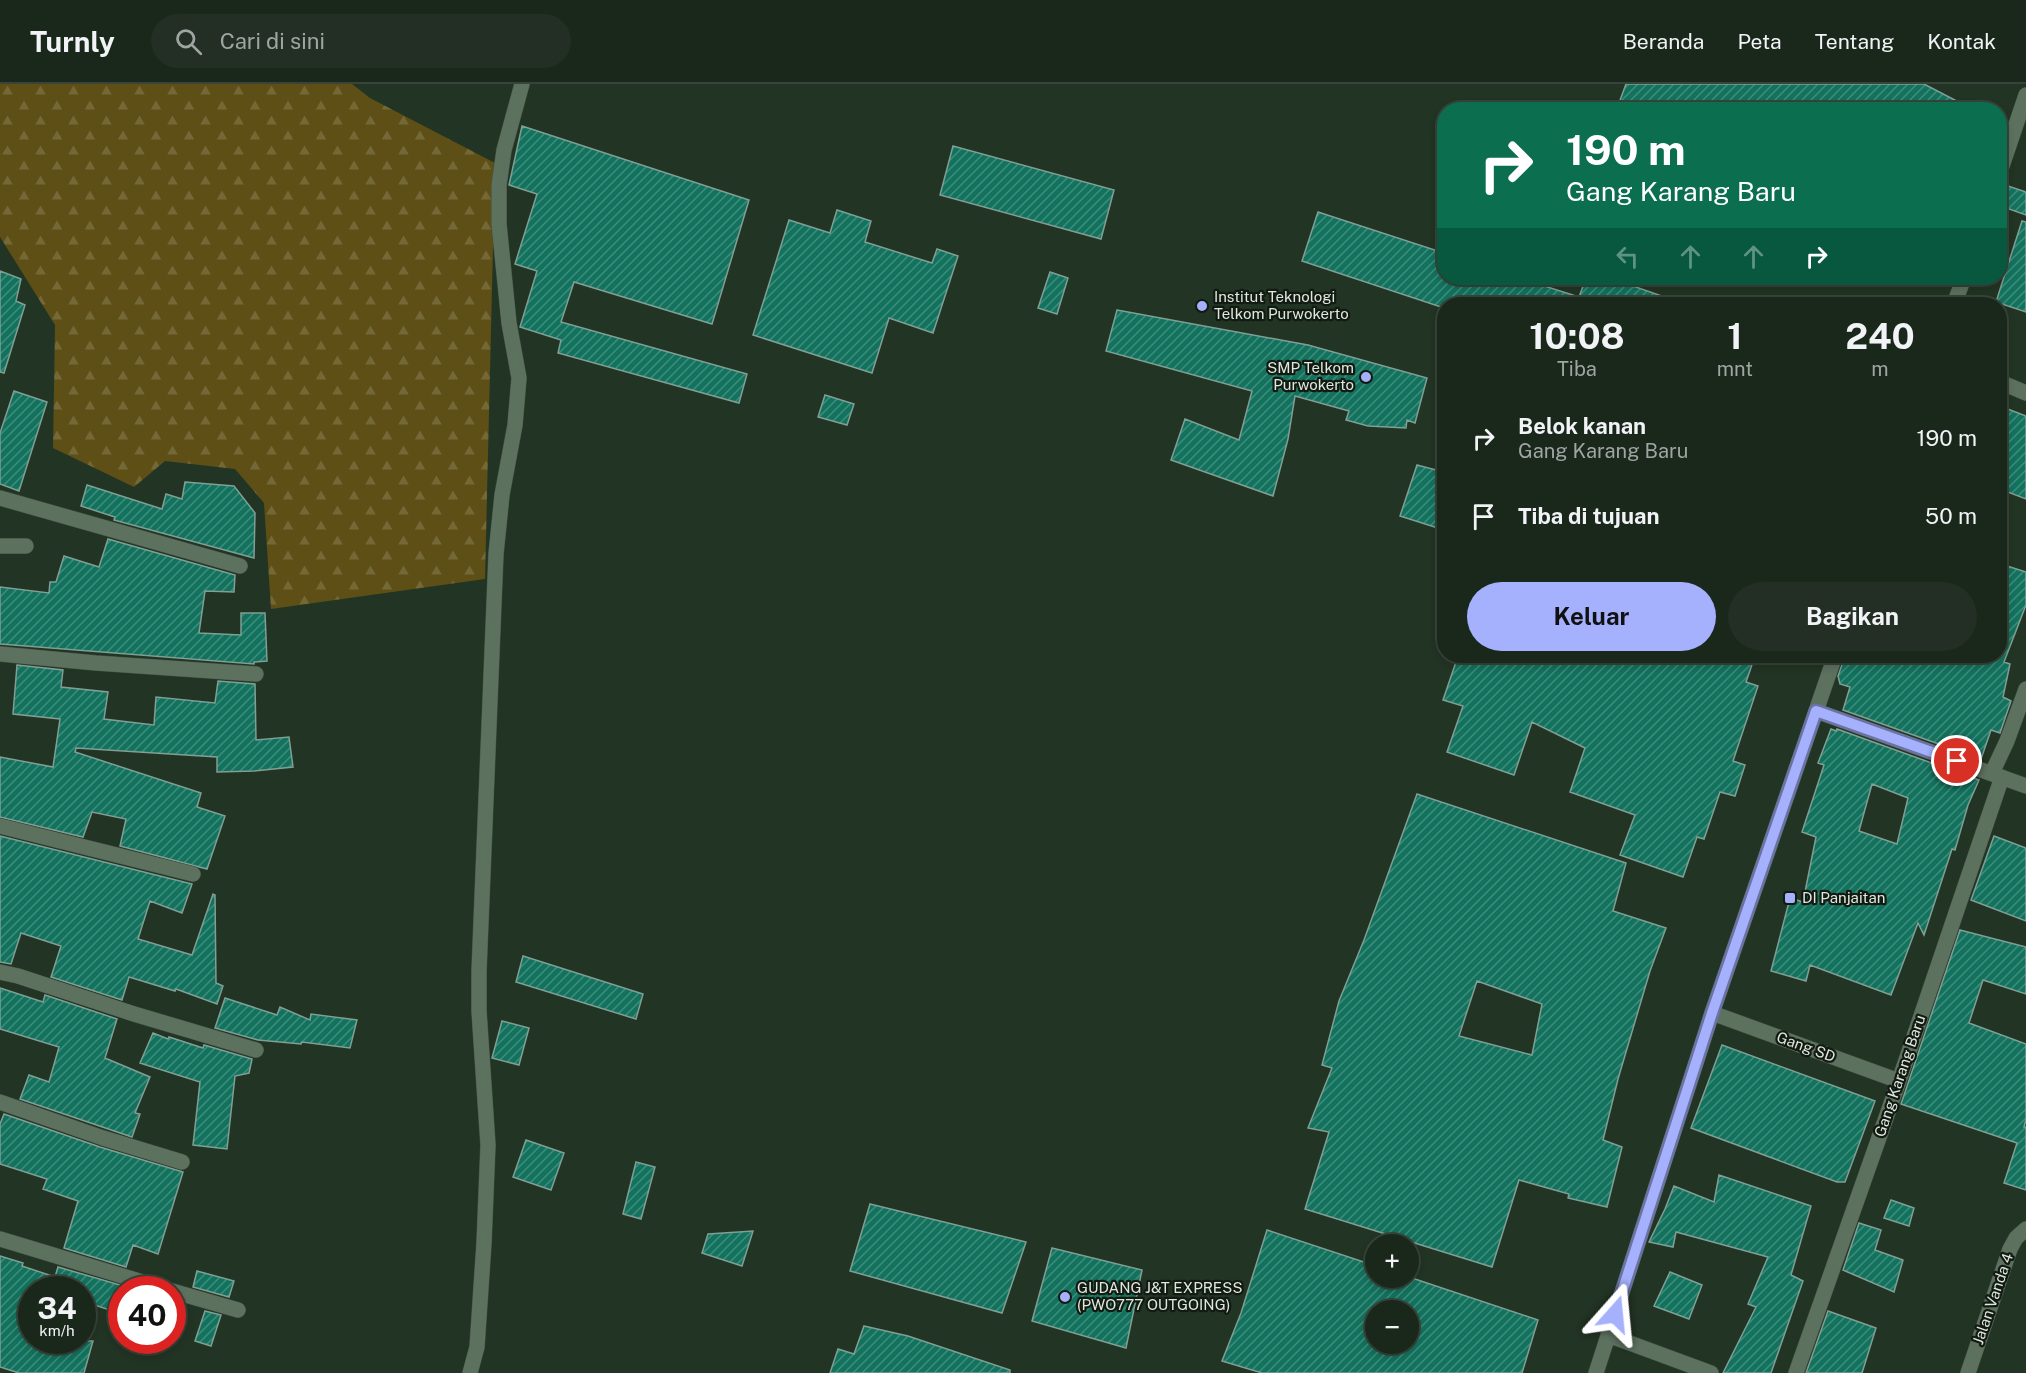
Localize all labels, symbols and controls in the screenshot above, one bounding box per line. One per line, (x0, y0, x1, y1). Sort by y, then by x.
search box (151, 14, 571, 68)
text: Turnly (30, 25, 115, 58)
icon: search (172, 25, 205, 58)
text: Cari di sini (220, 28, 325, 54)
text: Beranda (1623, 29, 1704, 54)
text: Peta (1737, 29, 1782, 54)
text: Tentang (1815, 29, 1894, 54)
text: Kontak (1927, 29, 1996, 54)
text: 190 m (1566, 125, 1686, 174)
icon: right (1467, 126, 1545, 204)
text: Gang Karang Baru (1566, 175, 1796, 207)
icon: left (1611, 240, 1644, 273)
icon: ahead (1674, 240, 1707, 273)
icon: ahead (1737, 240, 1770, 273)
icon: right (1800, 240, 1833, 273)
place label: Institut Teknologi Telkom Purwokerto (1214, 288, 1349, 322)
marker: Institut Teknologi Telkom Purwokerto (1195, 299, 1209, 313)
text: 10:08 (1529, 315, 1625, 357)
text: 1 (1727, 315, 1743, 357)
text: 240 (1845, 315, 1915, 357)
text: Tiba (1557, 357, 1597, 381)
text: mnt (1717, 357, 1753, 381)
text: m (1871, 357, 1889, 381)
place label: SMP Telkom Purwokerto (1267, 359, 1354, 393)
marker: SMP Telkom Purwokerto (1359, 370, 1373, 384)
text: Belok kanan (1518, 413, 1646, 439)
icon: right (1467, 422, 1500, 455)
text: 190 m (1917, 425, 1977, 451)
text: Gang Karang Baru (1518, 439, 1688, 463)
icon: arrive (1467, 500, 1500, 533)
text: Tiba di tujuan (1518, 503, 1659, 529)
text: 50 m (1925, 503, 1977, 529)
button: Keluar (1467, 582, 1716, 651)
button: Bagikan (1728, 582, 1977, 651)
pin (1931, 735, 1982, 786)
icon: arrive (1940, 744, 1973, 777)
place label: DI Panjaitan (1802, 889, 1885, 906)
marker: DI Panjaitan (1783, 891, 1797, 905)
street label: Gang Karang Baru (1871, 1013, 1928, 1139)
street label: Gang SD (1774, 1028, 1838, 1065)
map controls (1365, 1234, 1419, 1354)
button: + (1365, 1234, 1419, 1288)
street label: Jalan Vanda 4 (1969, 1251, 2016, 1347)
speed limit sign: 40 (108, 1276, 186, 1354)
place label: GUDANG J&T EXPRESS (PWO777 OUTGOING) (1077, 1279, 1242, 1313)
position arrow (1583, 1282, 1647, 1346)
text: 34 (37, 1290, 77, 1326)
marker: GUDANG J&T EXPRESS (PWO777 OUTGOING) (1058, 1290, 1072, 1304)
button: − (1365, 1300, 1419, 1354)
text: km/h (39, 1322, 75, 1339)

